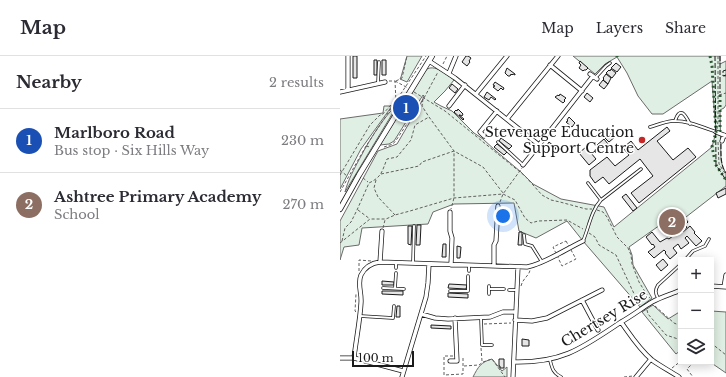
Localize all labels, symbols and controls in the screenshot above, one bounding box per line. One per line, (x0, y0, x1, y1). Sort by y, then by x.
text: Map (20, 16, 66, 39)
text: Map (541, 19, 574, 37)
text: Layers (596, 19, 643, 37)
text: Share (665, 19, 706, 37)
text: Nearby (16, 72, 82, 93)
text: 2 results (269, 74, 324, 91)
pin: 1 (393, 93, 419, 123)
text: Marlboro Road (54, 123, 175, 142)
place label: Stevenage Education Support Centre (485, 123, 634, 157)
text: 1 (26, 132, 32, 149)
text: 230 m (281, 132, 324, 149)
marker: Stevenage Education Support Centre (637, 135, 647, 145)
text: Bus stop · Six Hills Way (54, 142, 209, 159)
text: Ashtree Primary Academy (54, 187, 261, 206)
text: 2 (25, 196, 33, 213)
text: 270 m (283, 196, 324, 213)
text: School (54, 206, 100, 223)
your location (493, 206, 513, 226)
pin: 2 (659, 207, 685, 237)
map controls (678, 257, 714, 365)
button: + (678, 257, 714, 293)
street label: Chertsey Rise (557, 285, 651, 351)
button: − (678, 293, 714, 329)
button: layers (678, 329, 714, 365)
scale bar (352, 349, 414, 368)
text: 100 m (358, 351, 394, 365)

